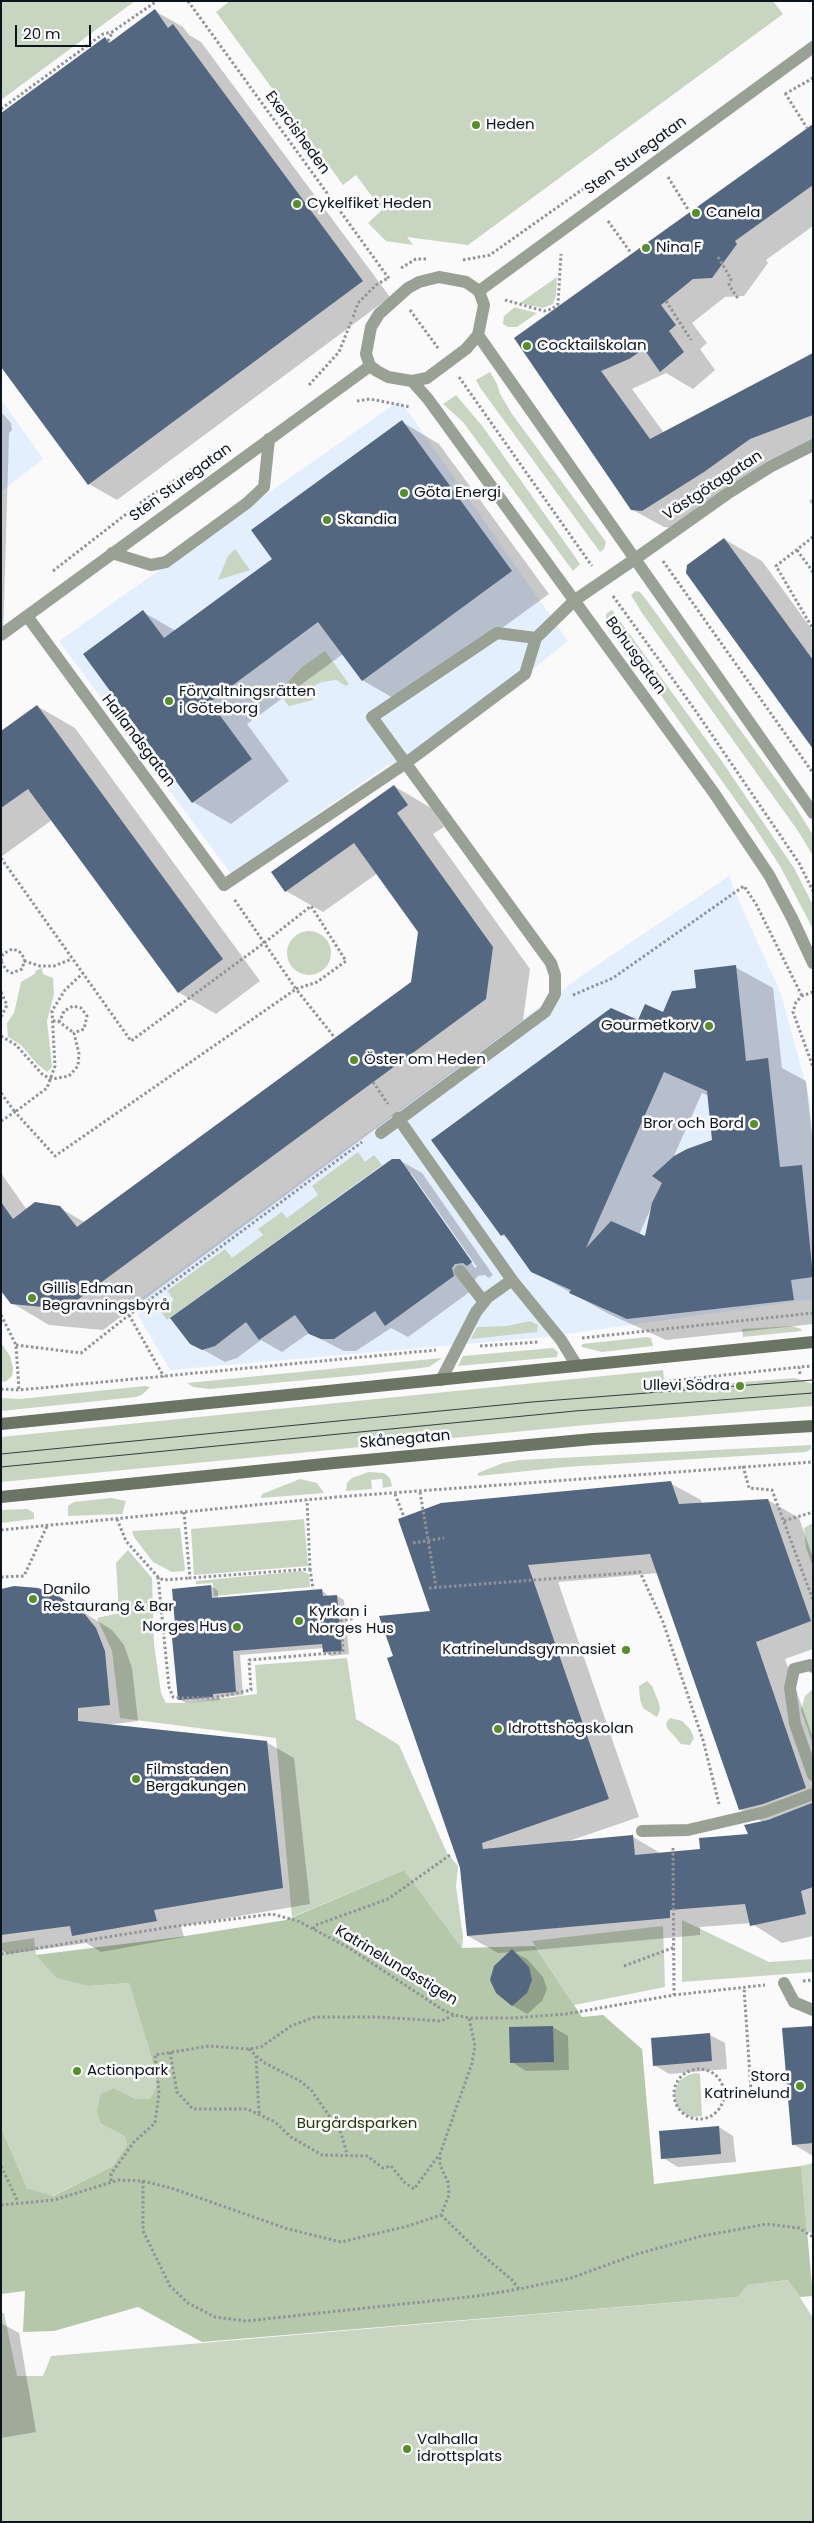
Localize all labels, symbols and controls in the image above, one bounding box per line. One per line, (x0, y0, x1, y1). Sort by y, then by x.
scale bar (18, 15, 94, 47)
text: 20 m (23, 23, 61, 44)
street label: Exercisheden (261, 88, 333, 178)
street label: Sten Sturegatan (582, 113, 690, 199)
place label: Heden (486, 116, 535, 134)
marker: Heden (470, 119, 482, 131)
place label: Cykelfiket Heden (307, 195, 432, 213)
marker: Cykelfiket Heden (291, 198, 303, 210)
place label: Canela (706, 204, 760, 222)
marker: Canela (690, 207, 702, 219)
place label: Nina F (656, 239, 702, 257)
marker: Nina F (640, 242, 652, 254)
place label: Cocktailskolan (537, 337, 647, 355)
marker: Cocktailskolan (521, 340, 533, 352)
street label: Sten Sturegatan (127, 440, 235, 526)
street label: Västgötagatan (660, 447, 766, 525)
place label: Göta Energi (414, 484, 501, 502)
marker: Göta Energi (398, 487, 410, 499)
place label: Skandia (337, 511, 397, 529)
marker: Skandia (321, 514, 333, 526)
street label: Bohusgatan (601, 614, 669, 698)
place label: Förvaltningsrätten i Göteborg (179, 683, 316, 718)
street label: Hallandsgatan (97, 691, 179, 791)
marker: Förvaltningsrätten i Göteborg (163, 695, 175, 707)
place label: Gourmetkorv (601, 1017, 699, 1035)
marker: Gourmetkorv (703, 1020, 715, 1032)
place label: Öster om Heden (364, 1051, 486, 1069)
marker: Öster om Heden (348, 1054, 360, 1066)
place label: Bror och Bord (643, 1115, 744, 1133)
marker: Bror och Bord (748, 1118, 760, 1130)
place label: Gillis Edman Begravningsbyrå (42, 1280, 170, 1315)
marker: Gillis Edman Begravningsbyrå (26, 1292, 38, 1304)
place label: Ullevi Södra (643, 1377, 730, 1395)
marker: Ullevi Södra (734, 1380, 746, 1392)
street label: Skånegatan (359, 1427, 451, 1453)
place label: Danilo Restaurang & Bar (43, 1581, 174, 1616)
marker: Danilo Restaurang & Bar (27, 1593, 39, 1605)
place label: Kyrkan i Norges Hus (309, 1603, 394, 1638)
marker: Kyrkan i Norges Hus (293, 1615, 305, 1627)
place label: Norges Hus (142, 1618, 227, 1636)
marker: Norges Hus (231, 1621, 243, 1633)
place label: Katrinelundsgymnasiet (442, 1641, 616, 1659)
marker: Katrinelundsgymnasiet (620, 1644, 632, 1656)
place label: Idrottshögskolan (508, 1720, 634, 1738)
marker: Idrottshögskolan (492, 1723, 504, 1735)
place label: Filmstaden Bergakungen (146, 1761, 246, 1796)
marker: Filmstaden Bergakungen (130, 1773, 142, 1785)
street label: Katrinelundsstigen (332, 1922, 460, 2010)
place label: Actionpark (87, 2062, 168, 2080)
marker: Actionpark (71, 2065, 83, 2077)
place label: Stora Katrinelund (704, 2068, 790, 2103)
marker: Stora Katrinelund (794, 2080, 806, 2092)
park label: Burgårdsparken (297, 2115, 417, 2133)
place label: Valhalla idrottsplats (417, 2431, 502, 2466)
marker: Valhalla idrottsplats (401, 2443, 413, 2455)

